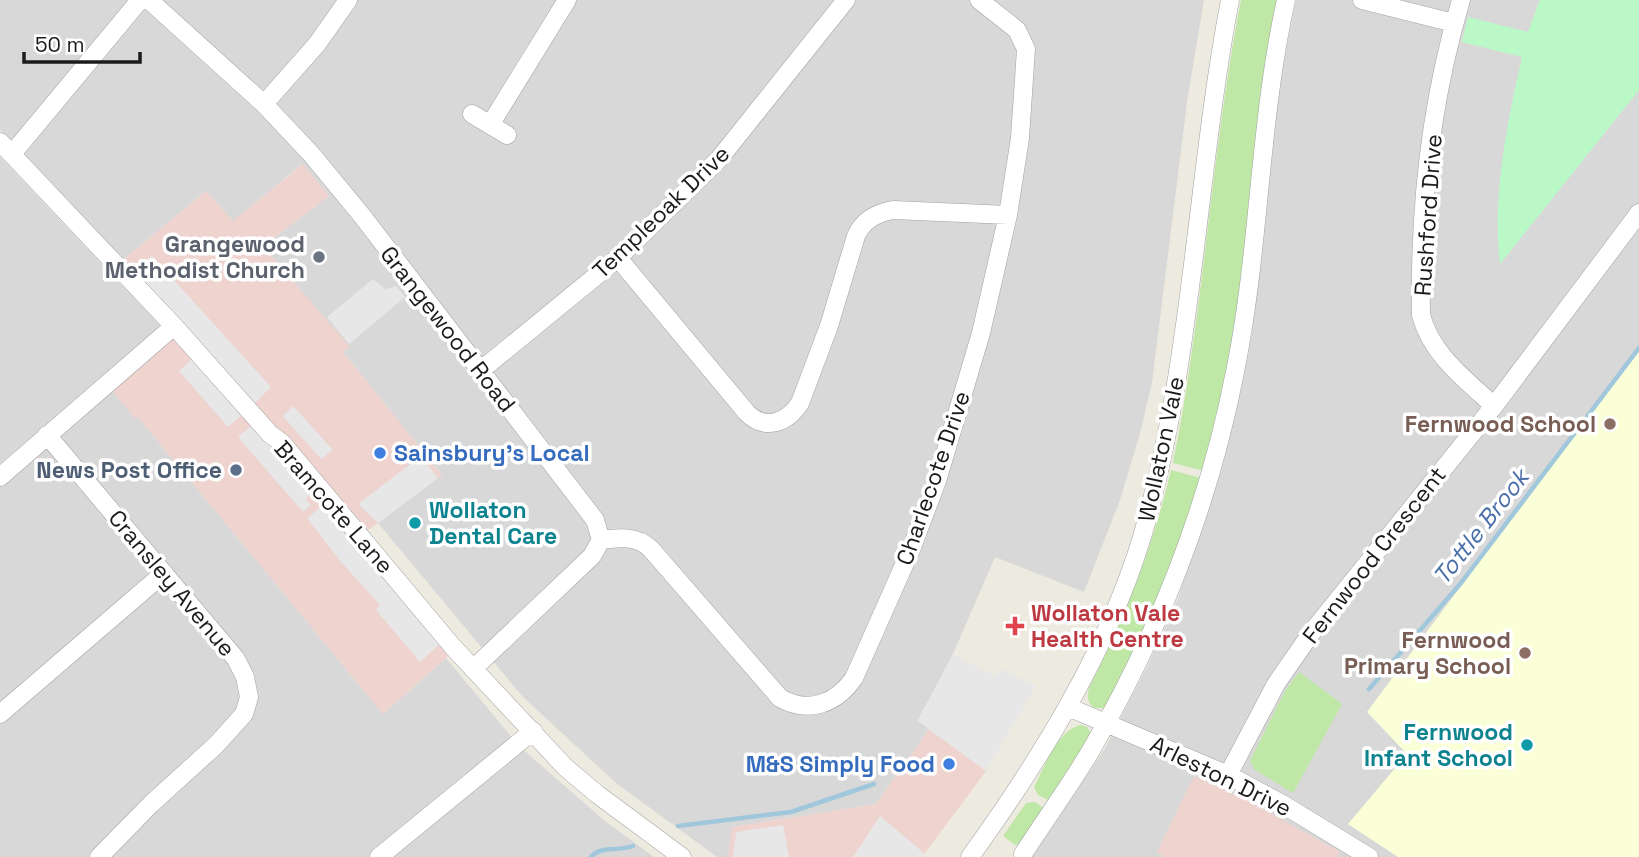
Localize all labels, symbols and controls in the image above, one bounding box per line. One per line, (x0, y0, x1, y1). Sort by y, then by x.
scale bar (24, 21, 140, 65)
text: 50 m (35, 31, 85, 58)
street label: Rushford Drive (1407, 133, 1449, 297)
street label: Templeoak Drive (586, 139, 736, 285)
place label: Grangewood Methodist Church (105, 229, 305, 285)
street label: Grangewood Road (374, 240, 522, 418)
marker: Grangewood Methodist Church (311, 249, 327, 265)
street label: Wollaton Vale (1131, 374, 1191, 524)
street label: Charlecote Drive (889, 387, 977, 569)
place label: Fernwood School (1405, 409, 1596, 439)
marker: Fernwood School (1602, 416, 1618, 432)
street label: Bramcote Lane (268, 434, 400, 580)
place label: Sainsbury's Local (394, 438, 590, 468)
marker: Sainsbury's Local (372, 445, 388, 461)
place label: News Post Office (36, 455, 222, 485)
water label: Tottle Brook (1426, 460, 1537, 591)
street label: Fernwood Crescent (1296, 461, 1452, 649)
marker: News Post Office (228, 462, 244, 478)
place label: Wollaton Dental Care (429, 495, 557, 551)
street label: Cransley Avenue (102, 503, 242, 663)
marker: Wollaton Dental Care (407, 515, 423, 531)
place label: Wollaton Vale Health Centre (1031, 598, 1184, 654)
marker: Wollaton Vale Health Centre (1005, 616, 1025, 636)
place label: Fernwood Primary School (1344, 625, 1511, 681)
marker: Fernwood Primary School (1517, 645, 1533, 661)
place label: Fernwood Infant School (1364, 717, 1513, 773)
street label: Arleston Drive (1145, 729, 1297, 823)
marker: Fernwood Infant School (1519, 737, 1535, 753)
place label: M&S Simply Food (746, 749, 935, 779)
marker: M&S Simply Food (941, 756, 957, 772)

